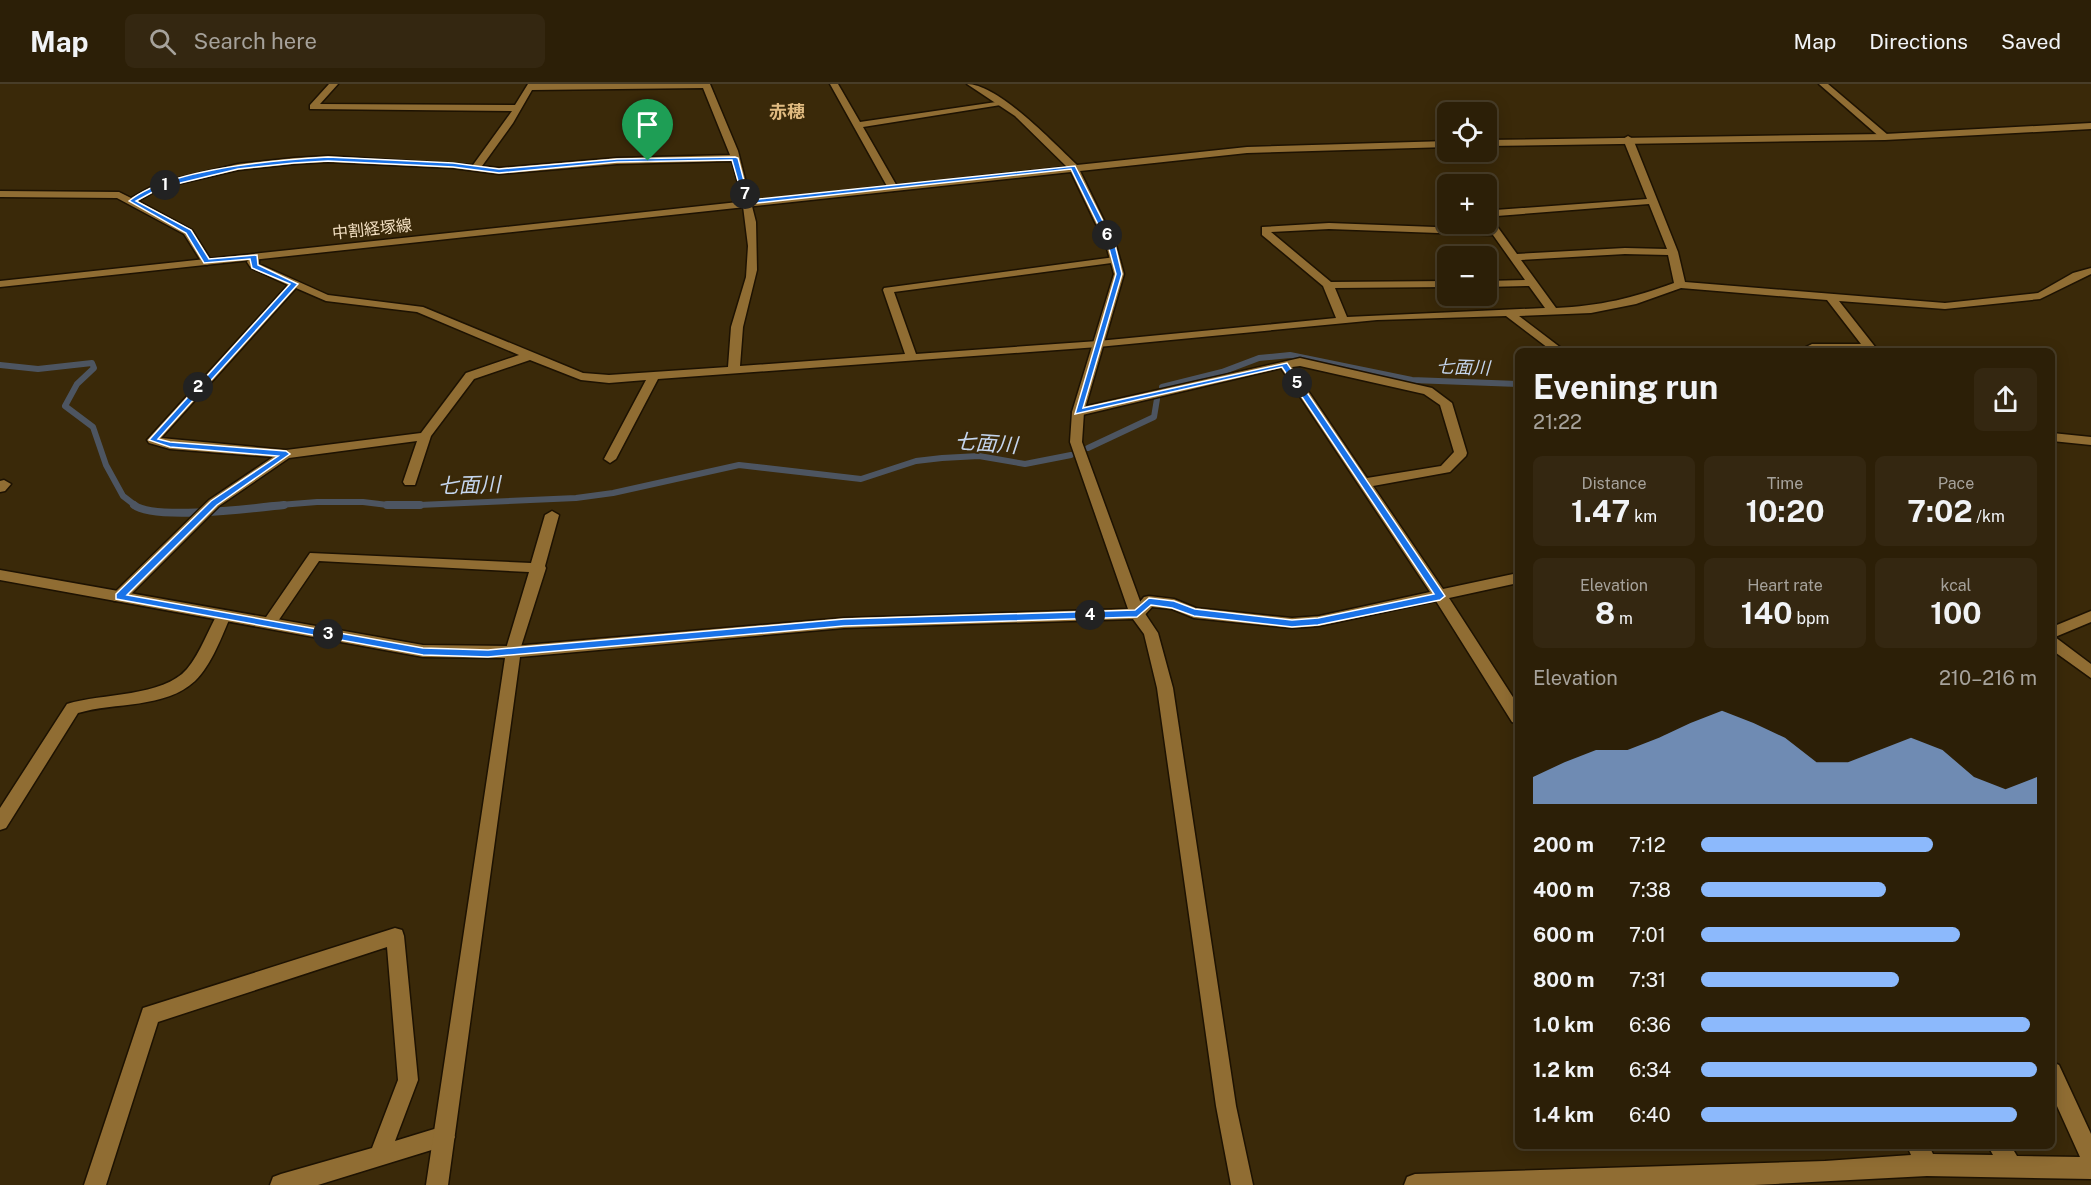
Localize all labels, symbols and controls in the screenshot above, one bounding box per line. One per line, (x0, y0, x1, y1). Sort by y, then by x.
search box (125, 14, 545, 68)
text: Map (30, 25, 89, 58)
icon: search (146, 25, 179, 58)
text: Search here (194, 28, 317, 54)
text: Map (1794, 29, 1836, 54)
text: Directions (1869, 29, 1968, 54)
text: Saved (2001, 29, 2061, 54)
pin (622, 99, 673, 161)
district label: 赤穂 (769, 101, 805, 122)
map controls (1437, 102, 1497, 306)
button: locate (1437, 102, 1497, 162)
icon: arrive (631, 108, 664, 141)
pin: 1 (150, 170, 180, 200)
button: + (1437, 174, 1497, 234)
text: 1 (162, 175, 168, 194)
pin: 7 (730, 179, 760, 209)
text: 7 (740, 184, 750, 203)
street label: 中割経塚線 (331, 215, 413, 243)
pin: 6 (1092, 220, 1122, 250)
text: 6 (1102, 225, 1112, 244)
button: − (1437, 246, 1497, 306)
water label: 七面川 (1436, 356, 1492, 379)
pin: 5 (1282, 368, 1312, 398)
text: Evening run (1533, 368, 1718, 406)
button: share (1974, 368, 2037, 431)
pin: 2 (183, 372, 213, 402)
text: 5 (1292, 373, 1302, 392)
text: 2 (193, 377, 203, 396)
text: 21:22 (1533, 410, 1582, 434)
water label: 七面川 (954, 428, 1020, 458)
water label: 七面川 (437, 471, 503, 499)
text: Distance (1582, 474, 1646, 493)
text: Time (1767, 474, 1803, 493)
text: Pace (1938, 474, 1974, 493)
text: 1.47 (1571, 493, 1630, 529)
text: 10:20 (1745, 493, 1825, 529)
text: 7:02 (1907, 493, 1972, 529)
text: km (1630, 507, 1657, 526)
text: /km (1972, 507, 2005, 526)
text: Elevation (1580, 576, 1648, 595)
text: Heart rate (1747, 576, 1823, 595)
text: kcal (1941, 576, 1971, 595)
text: 8 (1595, 595, 1615, 631)
text: 140 (1741, 595, 1793, 631)
text: 100 (1930, 595, 1982, 631)
pin: 4 (1075, 600, 1105, 630)
text: 4 (1085, 605, 1095, 624)
text: m (1615, 609, 1633, 628)
text: bpm (1793, 609, 1829, 628)
pin: 3 (313, 619, 343, 649)
text: 3 (323, 624, 333, 643)
text: Elevation (1533, 666, 1618, 690)
text: 210–216 m (1939, 666, 2037, 690)
text: 200 m (1533, 833, 1594, 857)
text: 7:12 (1629, 833, 1666, 857)
text: 400 m (1533, 878, 1594, 902)
text: 7:38 (1629, 878, 1671, 902)
text: 600 m (1533, 923, 1594, 947)
text: 7:01 (1629, 923, 1666, 947)
text: 800 m (1533, 968, 1595, 992)
text: 7:31 (1629, 968, 1666, 992)
text: 1.0 km (1533, 1013, 1594, 1037)
text: 6:36 (1629, 1013, 1671, 1037)
text: 1.2 km (1533, 1058, 1594, 1082)
text: 6:34 (1629, 1058, 1671, 1082)
text: 1.4 km (1533, 1103, 1594, 1127)
text: 6:40 (1629, 1103, 1671, 1127)

